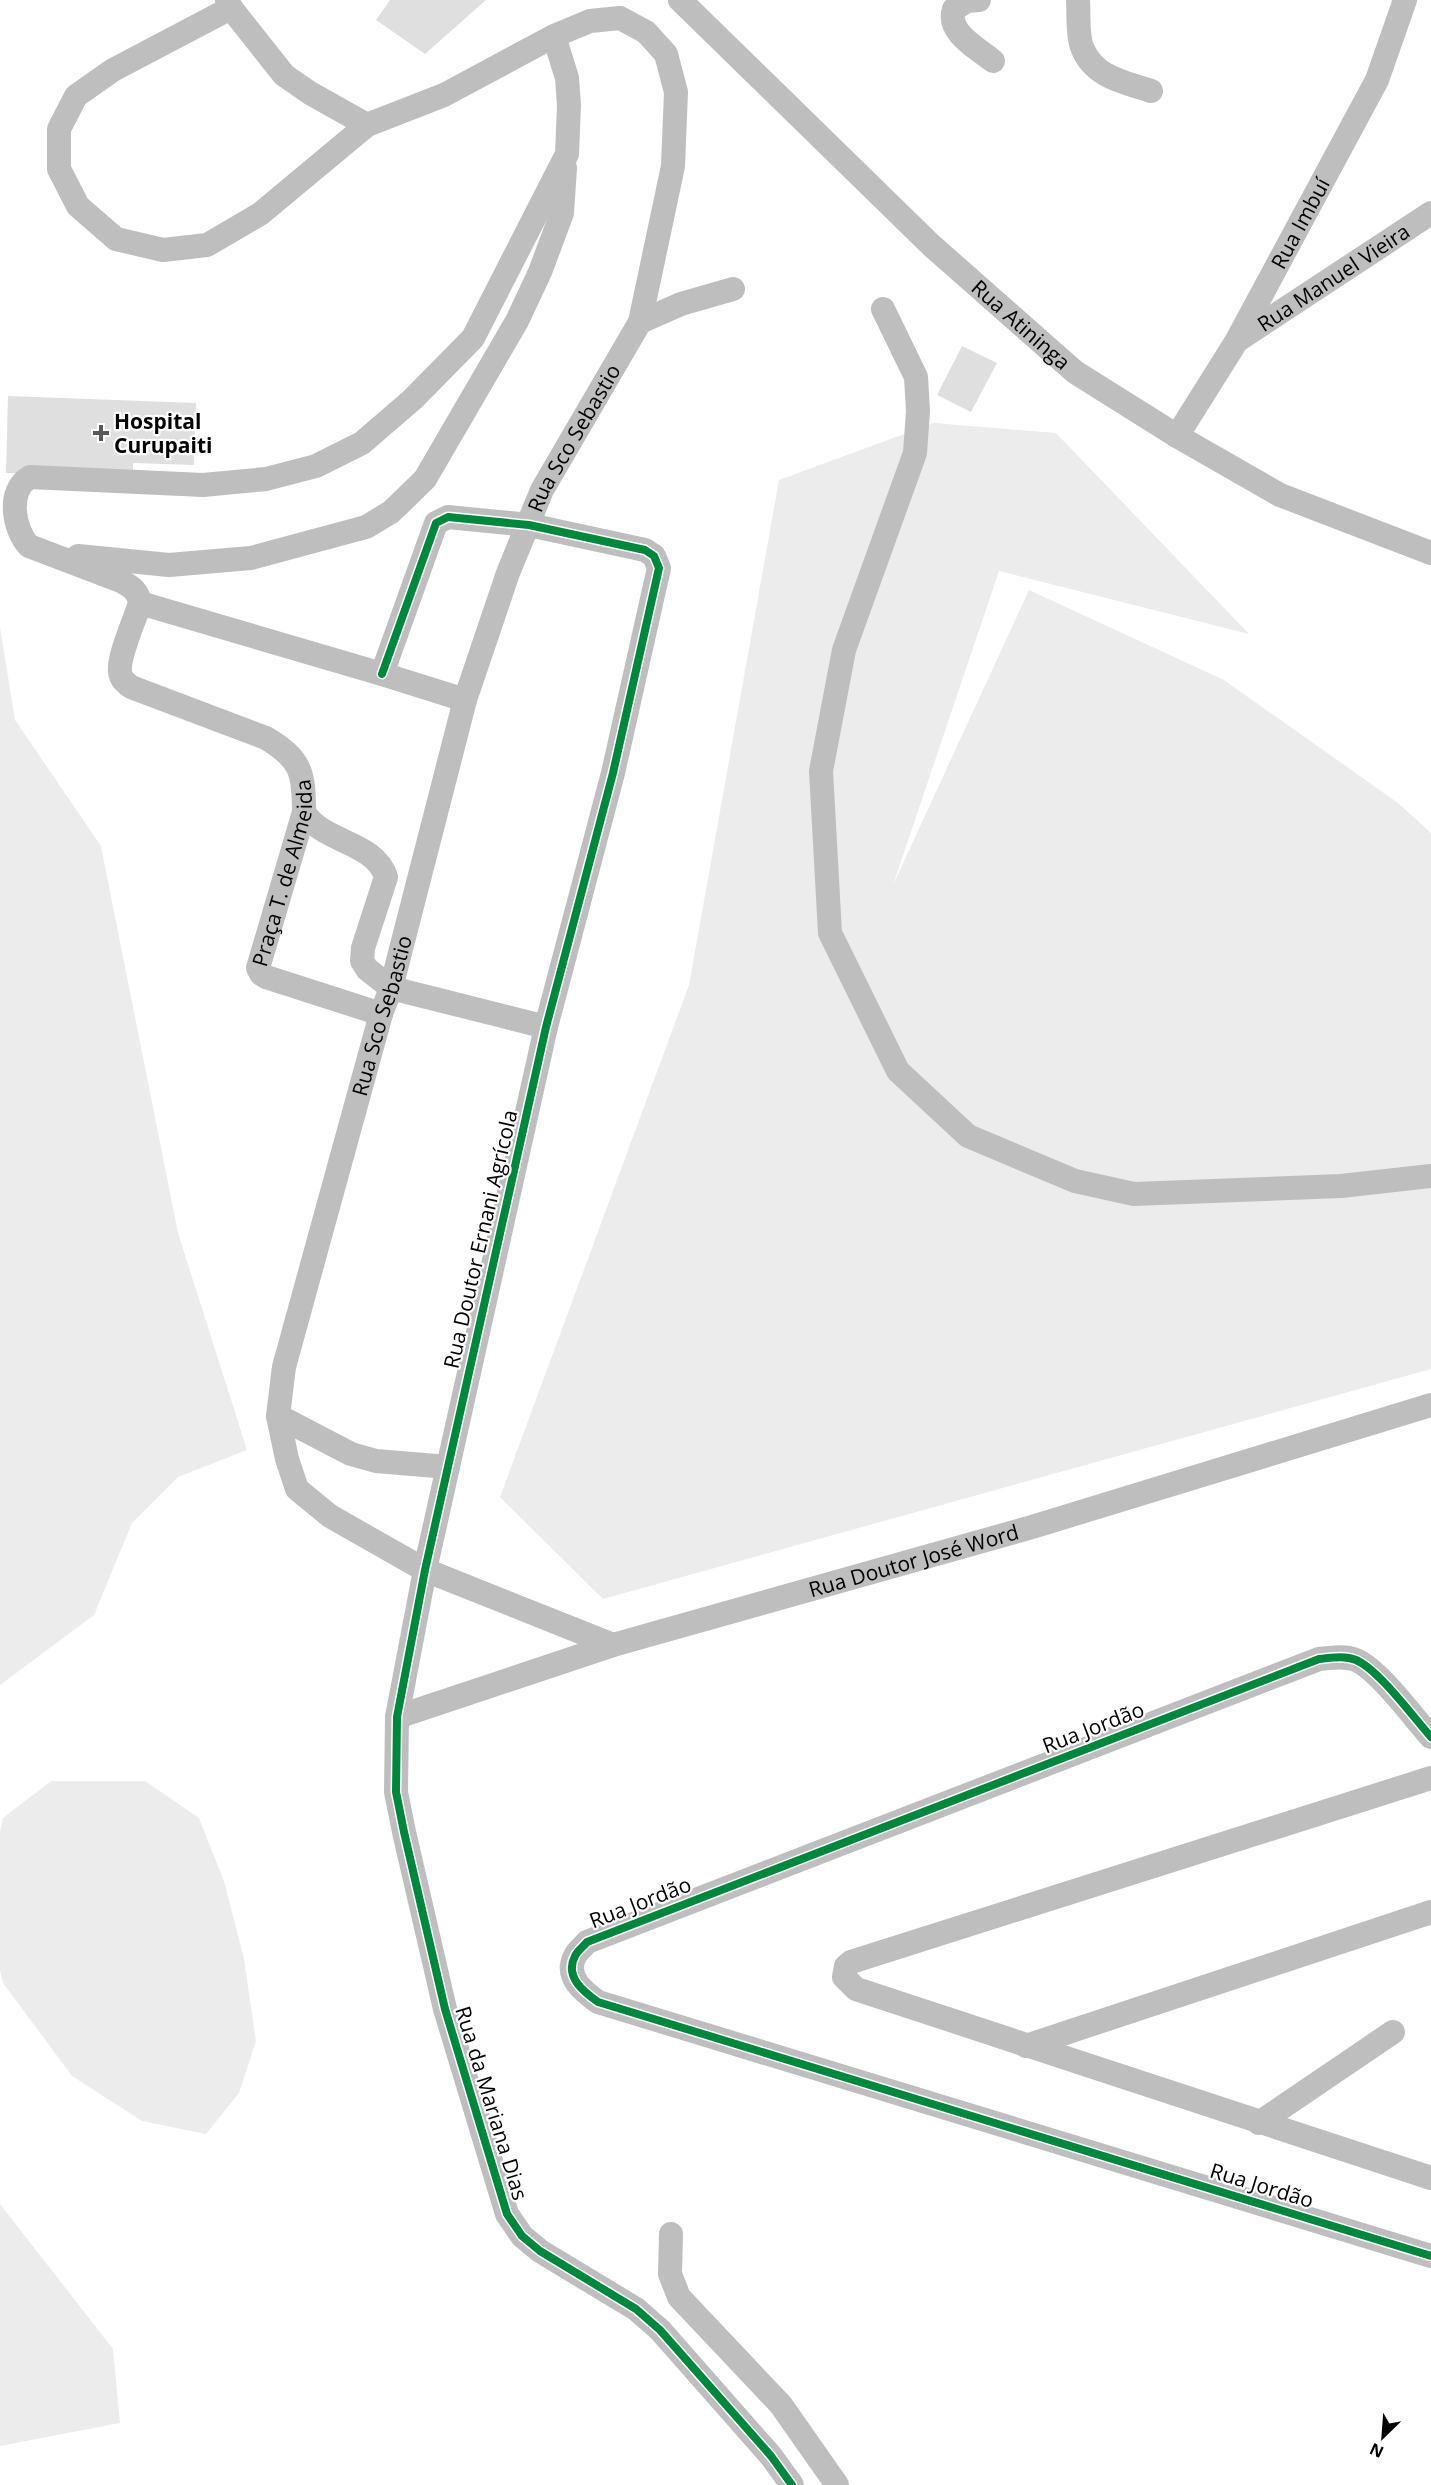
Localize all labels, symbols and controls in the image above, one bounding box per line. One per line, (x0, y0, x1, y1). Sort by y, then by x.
street label: Rua Imbuí (1264, 172, 1336, 274)
street label: Rua Manuel Vieira (1252, 217, 1415, 338)
street label: Rua Atininga (966, 273, 1077, 376)
street label: Rua Sco Sebastio (521, 359, 626, 516)
place label: Hospital Curupaiti (114, 407, 212, 459)
marker: Hospital Curupaiti (92, 424, 110, 442)
street label: Praça T. de Almeida (245, 778, 318, 970)
street label: Rua Sco Sebastio (345, 932, 418, 1099)
street label: Rua Doutor Ernani Agrícola (437, 1107, 523, 1371)
street label: Rua Doutor José Word (805, 1517, 1022, 1603)
street label: Rua Jordão (1038, 1695, 1148, 1759)
street label: Rua Jordão (585, 1870, 695, 1934)
street label: Rua da Mariana Dias (449, 2003, 535, 2203)
street label: Rua Jordão (1207, 2156, 1317, 2214)
north arrow (1353, 2407, 1413, 2467)
text: N (1366, 2438, 1387, 2463)

